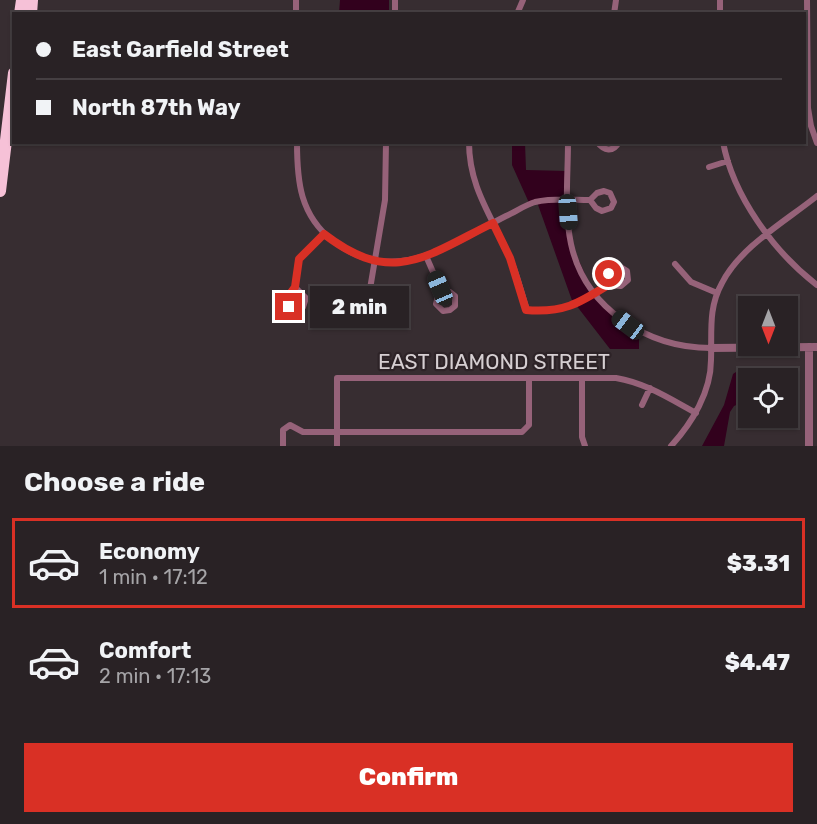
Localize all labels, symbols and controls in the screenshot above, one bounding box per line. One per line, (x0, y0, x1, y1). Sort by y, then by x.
text: East Garfield Street (72, 36, 289, 63)
text: North 87th Way (72, 94, 241, 121)
car (558, 193, 578, 231)
route start (595, 260, 622, 287)
car (425, 268, 455, 308)
callout: 2 min (310, 286, 409, 328)
route end (275, 293, 302, 320)
text: 2 min (332, 295, 387, 319)
north arrow (738, 296, 798, 356)
map controls (738, 296, 798, 428)
car (608, 307, 648, 343)
street label: EAST DIAMOND STREET (378, 349, 610, 374)
button: locate (738, 368, 798, 428)
text: Choose a ride (24, 466, 205, 498)
icon: car (27, 536, 81, 590)
text: Economy (99, 538, 200, 565)
text: $3.31 (727, 550, 790, 577)
text: 1 min · 17:12 (99, 565, 208, 589)
icon: car (27, 635, 81, 689)
text: Comfort (99, 637, 191, 664)
text: $4.47 (725, 649, 790, 676)
text: 2 min · 17:13 (99, 664, 211, 688)
button: Confirm (24, 743, 793, 812)

